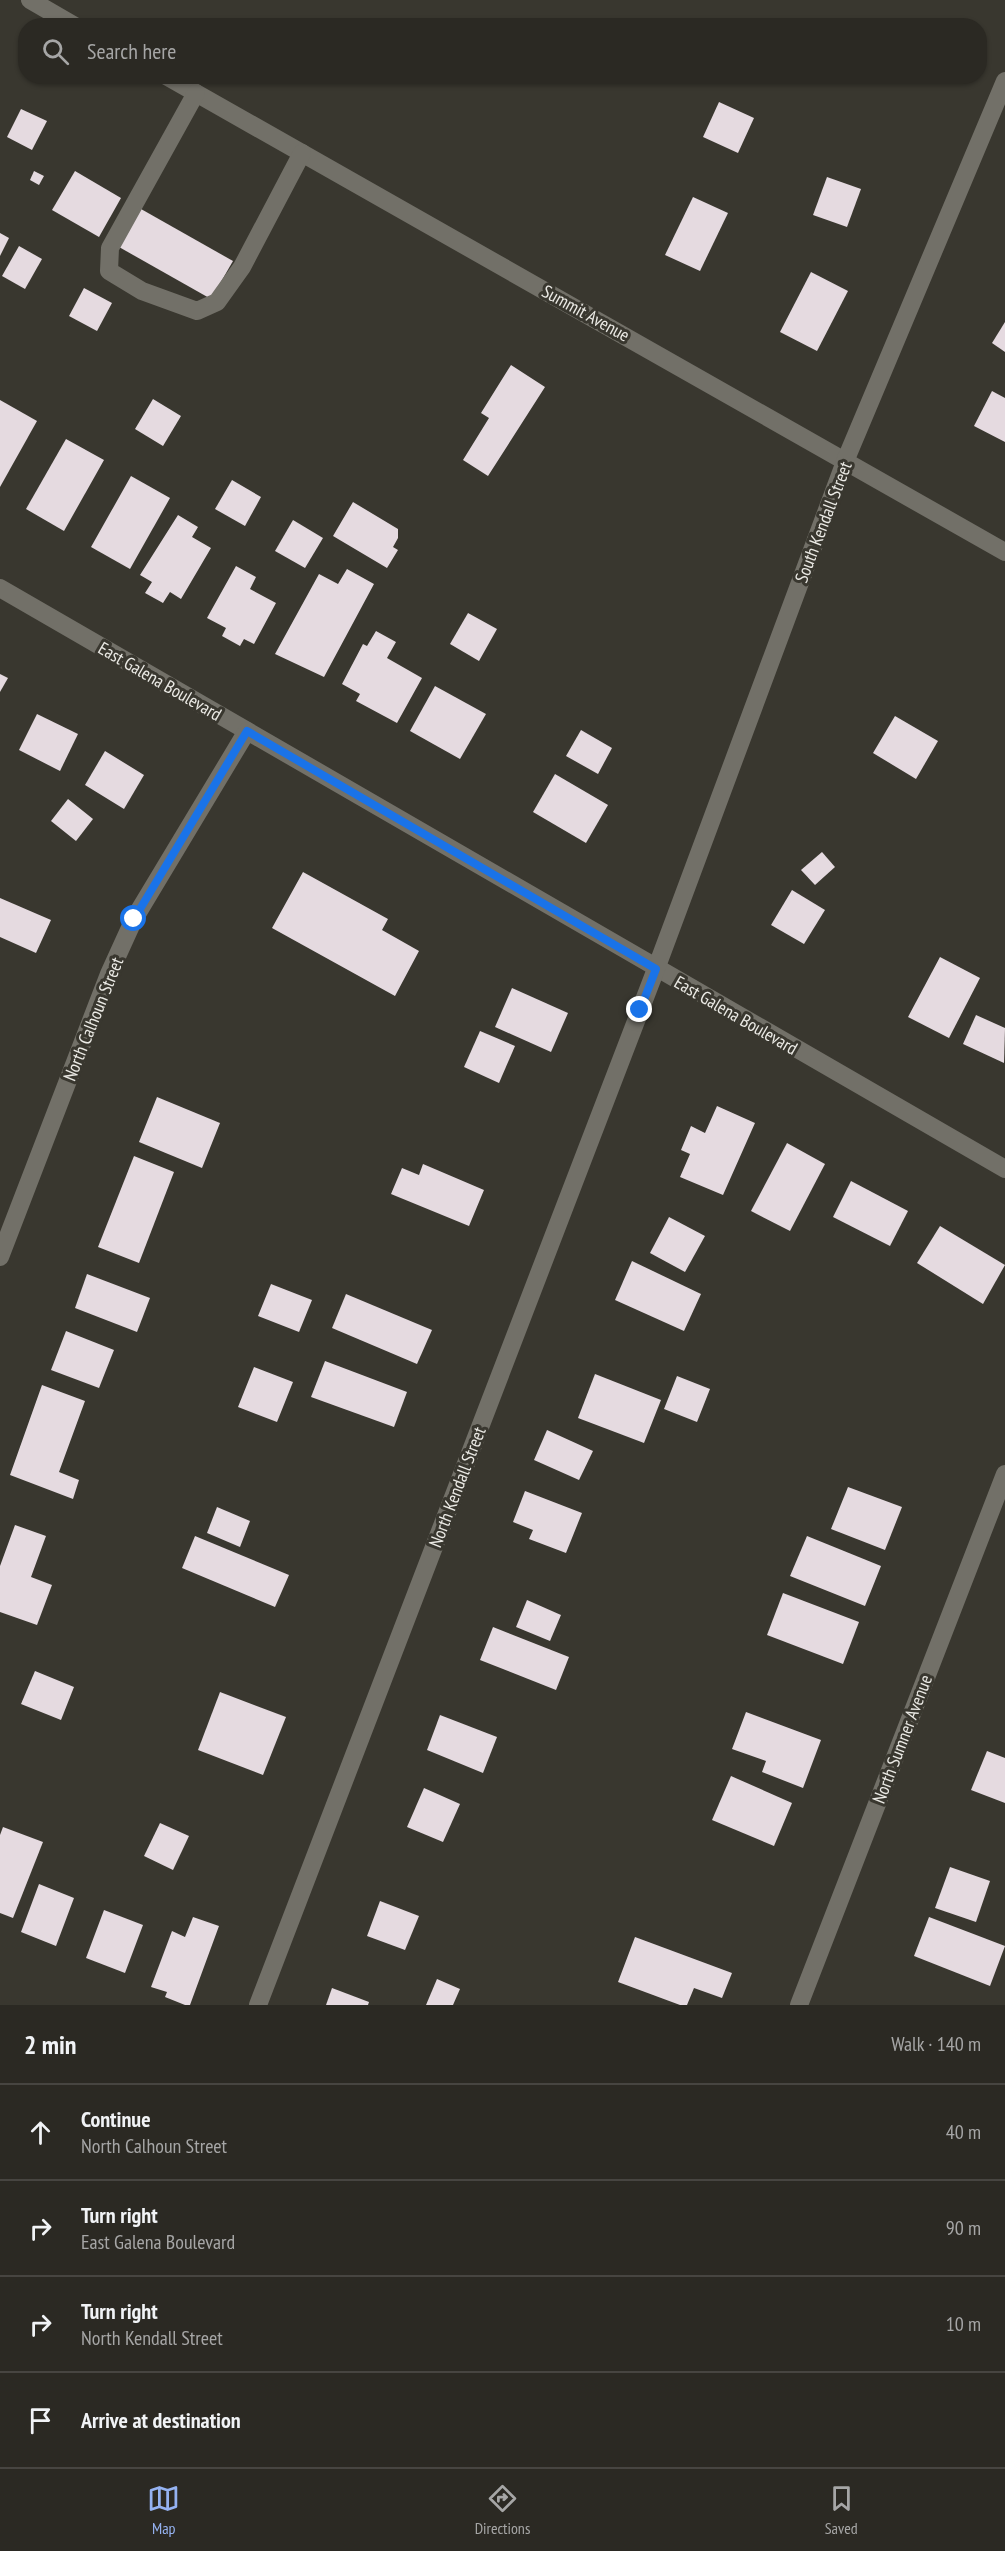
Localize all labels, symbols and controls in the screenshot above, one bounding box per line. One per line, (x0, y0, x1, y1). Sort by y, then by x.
search box (18, 18, 987, 84)
icon: search (39, 35, 72, 68)
text: Search here (87, 37, 176, 65)
street label: Summit Avenue (538, 280, 634, 346)
street label: South Kendall Street (789, 458, 857, 586)
street label: East Galena Boulevard (94, 636, 226, 726)
route start (120, 905, 146, 931)
street label: North Calhoun Street (58, 954, 128, 1084)
street label: East Galena Boulevard (670, 970, 802, 1060)
route end (626, 996, 652, 1022)
street label: North Kendall Street (423, 1423, 491, 1551)
street label: North Sumner Avenue (867, 1671, 937, 1807)
text: 2 min (24, 2028, 77, 2061)
text: Walk · 140 m (891, 2031, 981, 2057)
text: Continue (81, 2105, 151, 2133)
icon: ahead (24, 2116, 57, 2149)
text: 40 m (946, 2119, 981, 2145)
text: North Calhoun Street (81, 2133, 227, 2159)
text: Turn right (81, 2201, 158, 2229)
icon: right (24, 2212, 57, 2245)
text: 90 m (946, 2215, 981, 2241)
text: East Galena Boulevard (81, 2229, 235, 2255)
text: Turn right (81, 2297, 158, 2325)
icon: right (24, 2308, 57, 2341)
text: 10 m (946, 2311, 981, 2337)
text: North Kendall Street (81, 2325, 223, 2351)
icon: arrive (24, 2404, 57, 2437)
text: Arrive at destination (81, 2406, 241, 2434)
tab: Map (147, 2482, 180, 2538)
tab: Directions (475, 2482, 530, 2538)
tab: Saved (825, 2482, 858, 2538)

